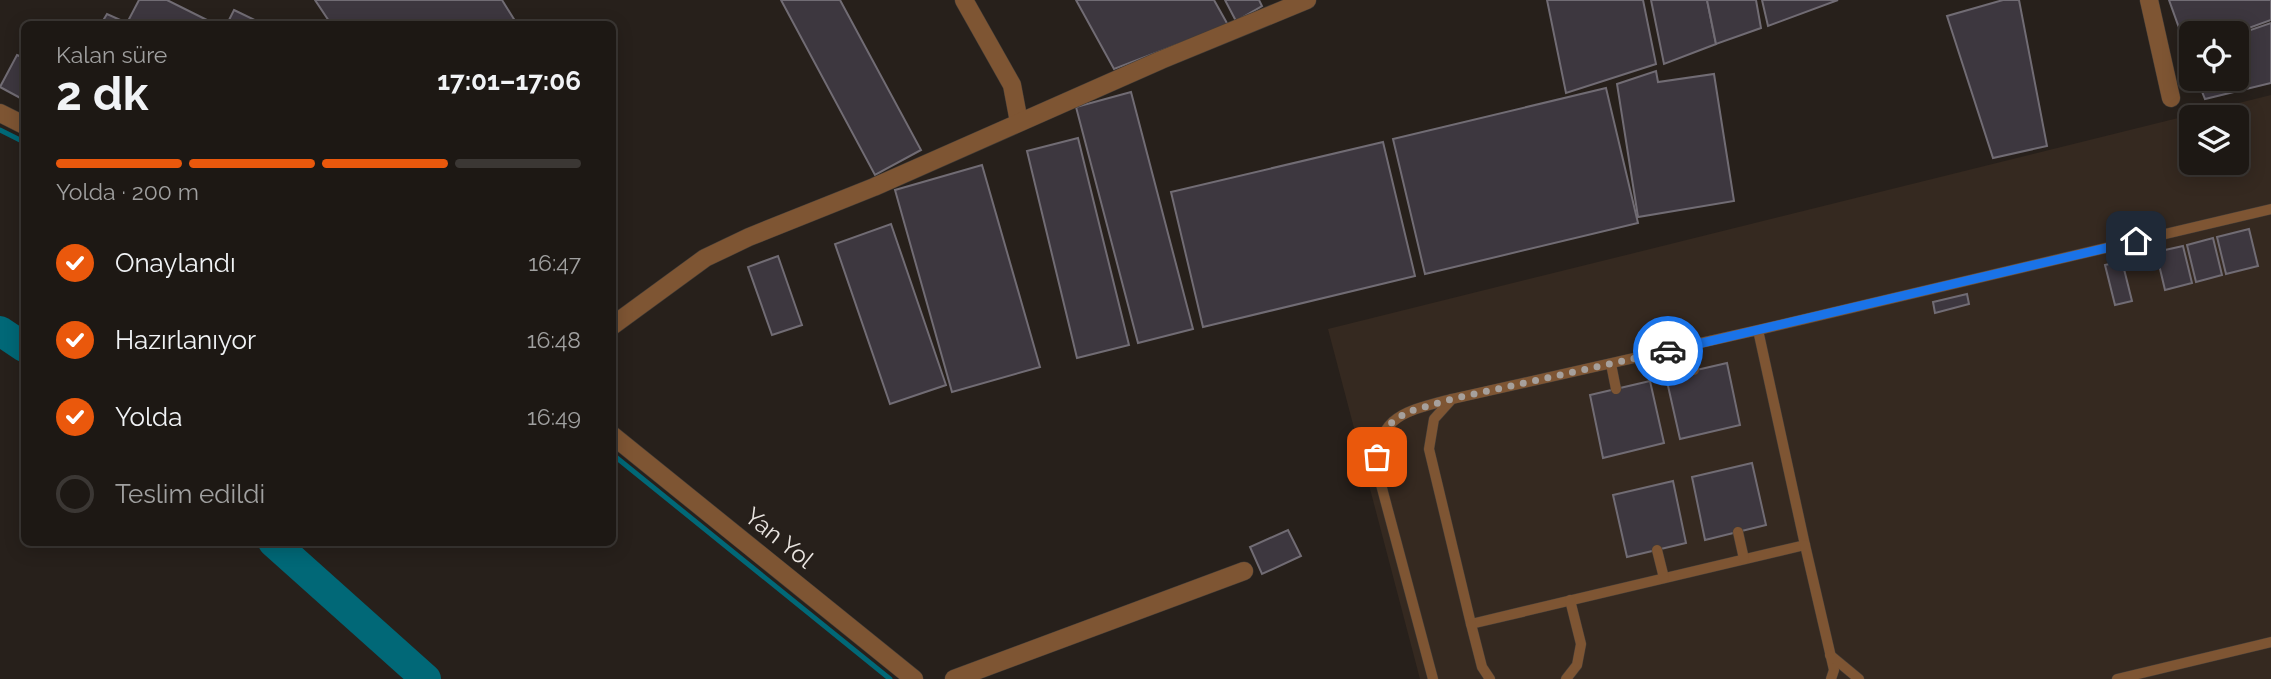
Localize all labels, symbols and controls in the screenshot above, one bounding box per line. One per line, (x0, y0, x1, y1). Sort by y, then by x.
map controls (2179, 21, 2249, 175)
button: locate (2179, 21, 2249, 91)
text: Kalan süre (56, 41, 167, 68)
text: 17:01–17:06 (437, 66, 581, 96)
text: 2 dk (56, 67, 148, 121)
button: layers (2179, 105, 2249, 175)
text: Yolda · 200 m (56, 178, 199, 205)
pin (2106, 211, 2166, 271)
icon: home (2117, 222, 2155, 260)
icon: check (56, 244, 94, 282)
text: Onaylandı (115, 248, 236, 278)
text: 16:47 (528, 249, 581, 276)
courier (1633, 316, 1703, 386)
icon: check (56, 321, 94, 359)
text: Hazırlanıyor (115, 325, 256, 355)
text: 16:48 (527, 326, 581, 353)
icon: car (1649, 332, 1687, 370)
icon: check (56, 398, 94, 436)
text: Yolda (115, 402, 182, 432)
text: 16:49 (527, 403, 581, 430)
pin (1347, 427, 1407, 487)
icon: bag (1358, 438, 1396, 476)
text: Teslim edildi (115, 479, 265, 509)
street label: Yan Yol (739, 501, 820, 574)

